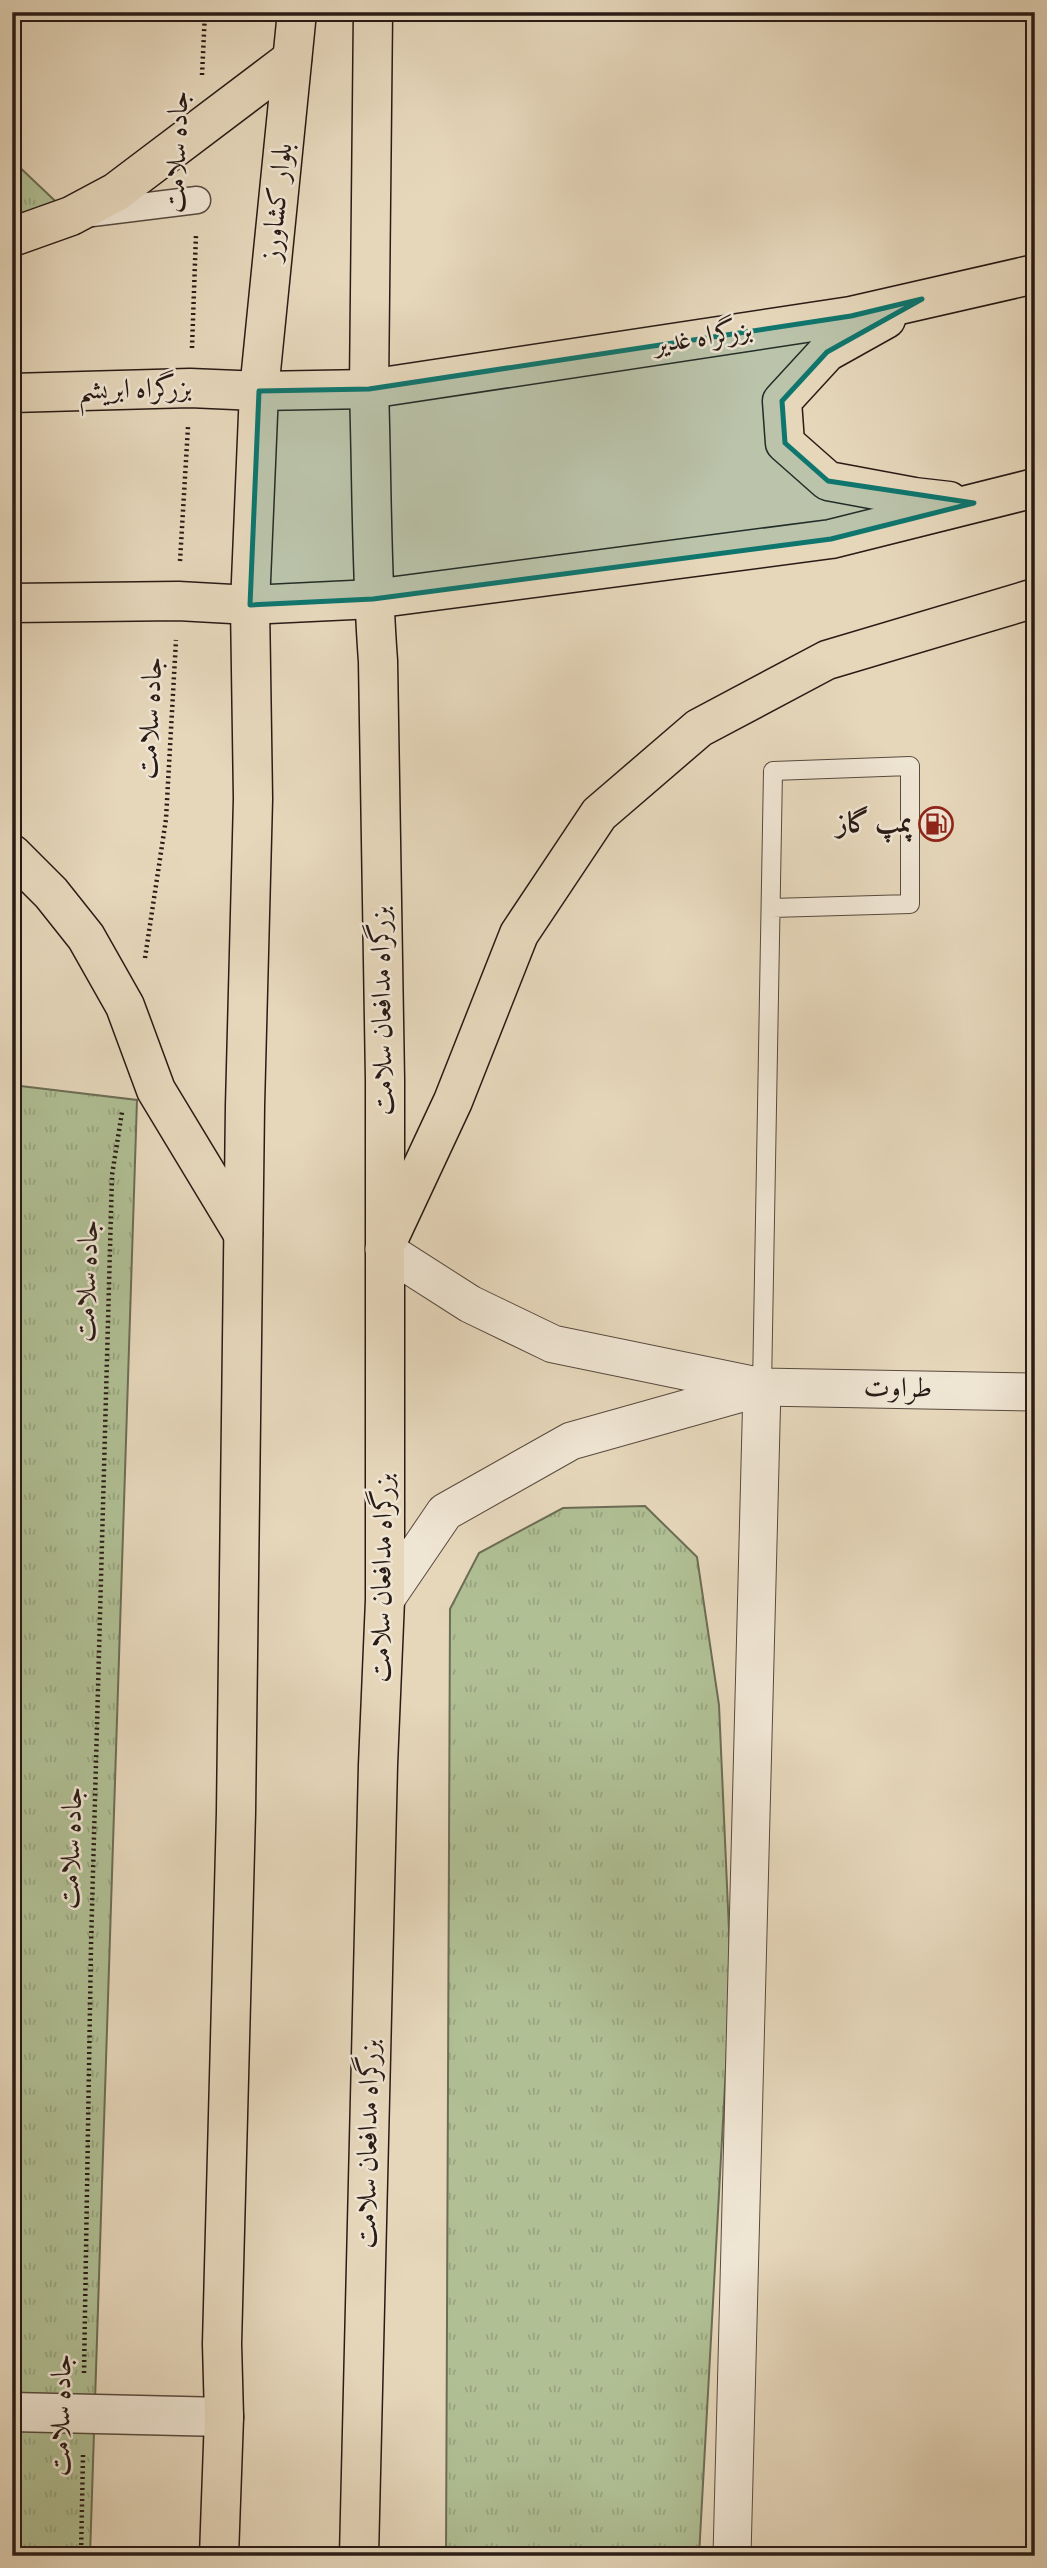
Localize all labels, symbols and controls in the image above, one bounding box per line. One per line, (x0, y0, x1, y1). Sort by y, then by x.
street label: جاده سلامت (156, 90, 200, 214)
street label: بلوار کشاورز (252, 141, 304, 266)
street label: بزرگراه غدیر (648, 310, 755, 365)
street label: بزرگراه ابریشم (78, 369, 192, 416)
street label: جاده سلامت (128, 656, 174, 780)
place label: پمپ گاز (834, 805, 913, 844)
fuel station icon: پمپ گاز (917, 805, 955, 843)
street label: بزرگراه مدافعان سلامت (361, 906, 404, 1116)
street label: جاده سلامت (66, 1219, 110, 1343)
street label: طراوت (863, 1369, 933, 1409)
street label: بزرگراه مدافعان سلامت (361, 1473, 404, 1683)
street label: جاده سلامت (50, 1786, 94, 1910)
street label: بزرگراه مدافعان سلامت (347, 2039, 390, 2249)
street label: جاده سلامت (41, 2353, 83, 2477)

